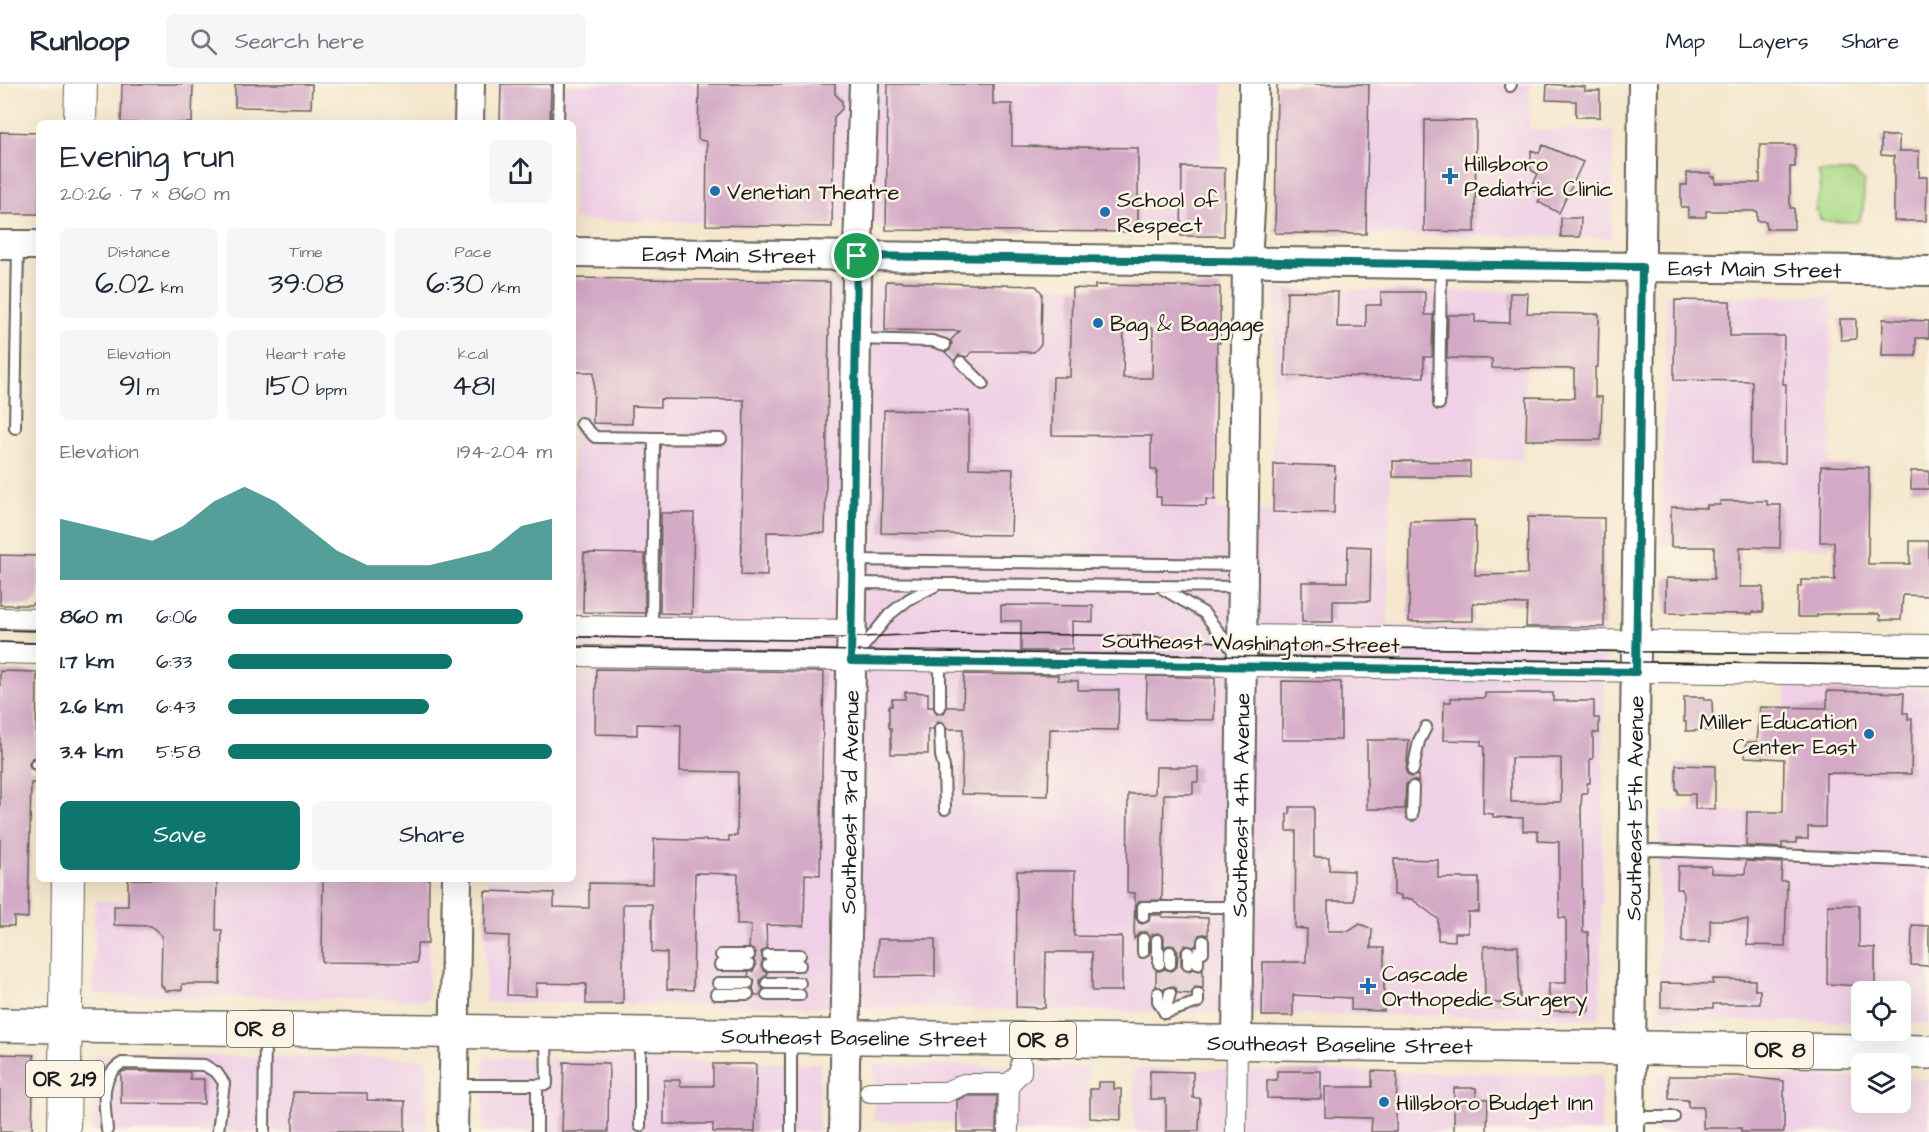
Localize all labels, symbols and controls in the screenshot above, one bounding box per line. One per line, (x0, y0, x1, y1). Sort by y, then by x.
search box (166, 14, 586, 68)
text: Runloop (30, 22, 130, 61)
icon: search (187, 25, 220, 58)
text: Search here (235, 26, 365, 57)
text: Map (1665, 27, 1705, 56)
text: Layers (1738, 27, 1808, 56)
text: Share (1841, 27, 1899, 56)
text: Evening run (60, 134, 234, 180)
button: share (489, 140, 552, 203)
place label: Hillsboro Pediatric Clinic (1464, 149, 1614, 205)
marker: Hillsboro Pediatric Clinic (1441, 167, 1459, 185)
place label: Venetian Theatre (727, 177, 900, 208)
text: 20:26 · 7 × 860 m (60, 180, 230, 208)
marker: Venetian Theatre (708, 184, 722, 198)
place label: School of Respect (1117, 185, 1219, 241)
marker: School of Respect (1098, 205, 1112, 219)
pin (831, 230, 882, 281)
street label: East Main Street (642, 239, 816, 272)
icon: arrive (840, 239, 873, 272)
text: Distance (108, 241, 170, 263)
text: Time (289, 241, 323, 263)
text: Pace (454, 241, 492, 263)
street label: East Main Street (1668, 253, 1842, 287)
text: 6.02 (95, 263, 154, 305)
text: 39:08 (268, 263, 344, 305)
text: 6:30 (426, 263, 484, 305)
text: km (154, 277, 183, 299)
text: /km (484, 277, 520, 299)
place label: Bag & Baggage (1110, 309, 1265, 341)
marker: Bag & Baggage (1091, 316, 1105, 330)
text: Elevation (108, 343, 170, 365)
text: Heart rate (266, 343, 346, 365)
text: kcal (458, 343, 488, 365)
text: 91 (119, 365, 140, 407)
text: 150 (266, 365, 310, 407)
text: 481 (451, 365, 495, 407)
text: m (140, 379, 159, 401)
text: bpm (310, 379, 346, 401)
text: Elevation (60, 438, 139, 466)
text: 194–204 m (457, 438, 552, 466)
text: 860 m (60, 603, 122, 631)
text: 6:06 (156, 603, 197, 631)
street label: Southeast Washington Street (1102, 625, 1400, 663)
text: 1.7 km (60, 648, 114, 676)
text: 6:33 (156, 648, 192, 676)
street label: Southeast 3rd Avenue (833, 690, 868, 914)
text: 2.6 km (60, 693, 123, 721)
text: 6:43 (156, 693, 196, 721)
street label: Southeast 4th Avenue (1225, 693, 1258, 917)
street label: Southeast 5th Avenue (1619, 695, 1652, 921)
place label: Miller Education Center East (1700, 707, 1857, 763)
marker: Miller Education Center East (1862, 727, 1876, 741)
text: 3.4 km (60, 738, 122, 766)
text: 5:58 (156, 738, 201, 766)
button: Save (60, 801, 300, 870)
button: Share (312, 801, 552, 870)
place label: Cascade Orthopedic Surgery (1382, 959, 1587, 1016)
marker: Cascade Orthopedic Surgery (1359, 977, 1377, 995)
map controls (1851, 981, 1911, 1113)
button: locate (1851, 981, 1911, 1041)
road number: OR 8 (227, 1011, 293, 1047)
street label: Southeast Baseline Street (721, 1021, 987, 1056)
road number: OR 8 (1010, 1022, 1076, 1058)
street label: Southeast Baseline Street (1207, 1028, 1473, 1063)
road number: OR 8 (1747, 1032, 1813, 1068)
button: layers (1851, 1053, 1911, 1113)
road number: OR 219 (26, 1061, 104, 1097)
place label: Hillsboro Budget Inn (1396, 1088, 1593, 1120)
marker: Hillsboro Budget Inn (1377, 1095, 1391, 1109)

